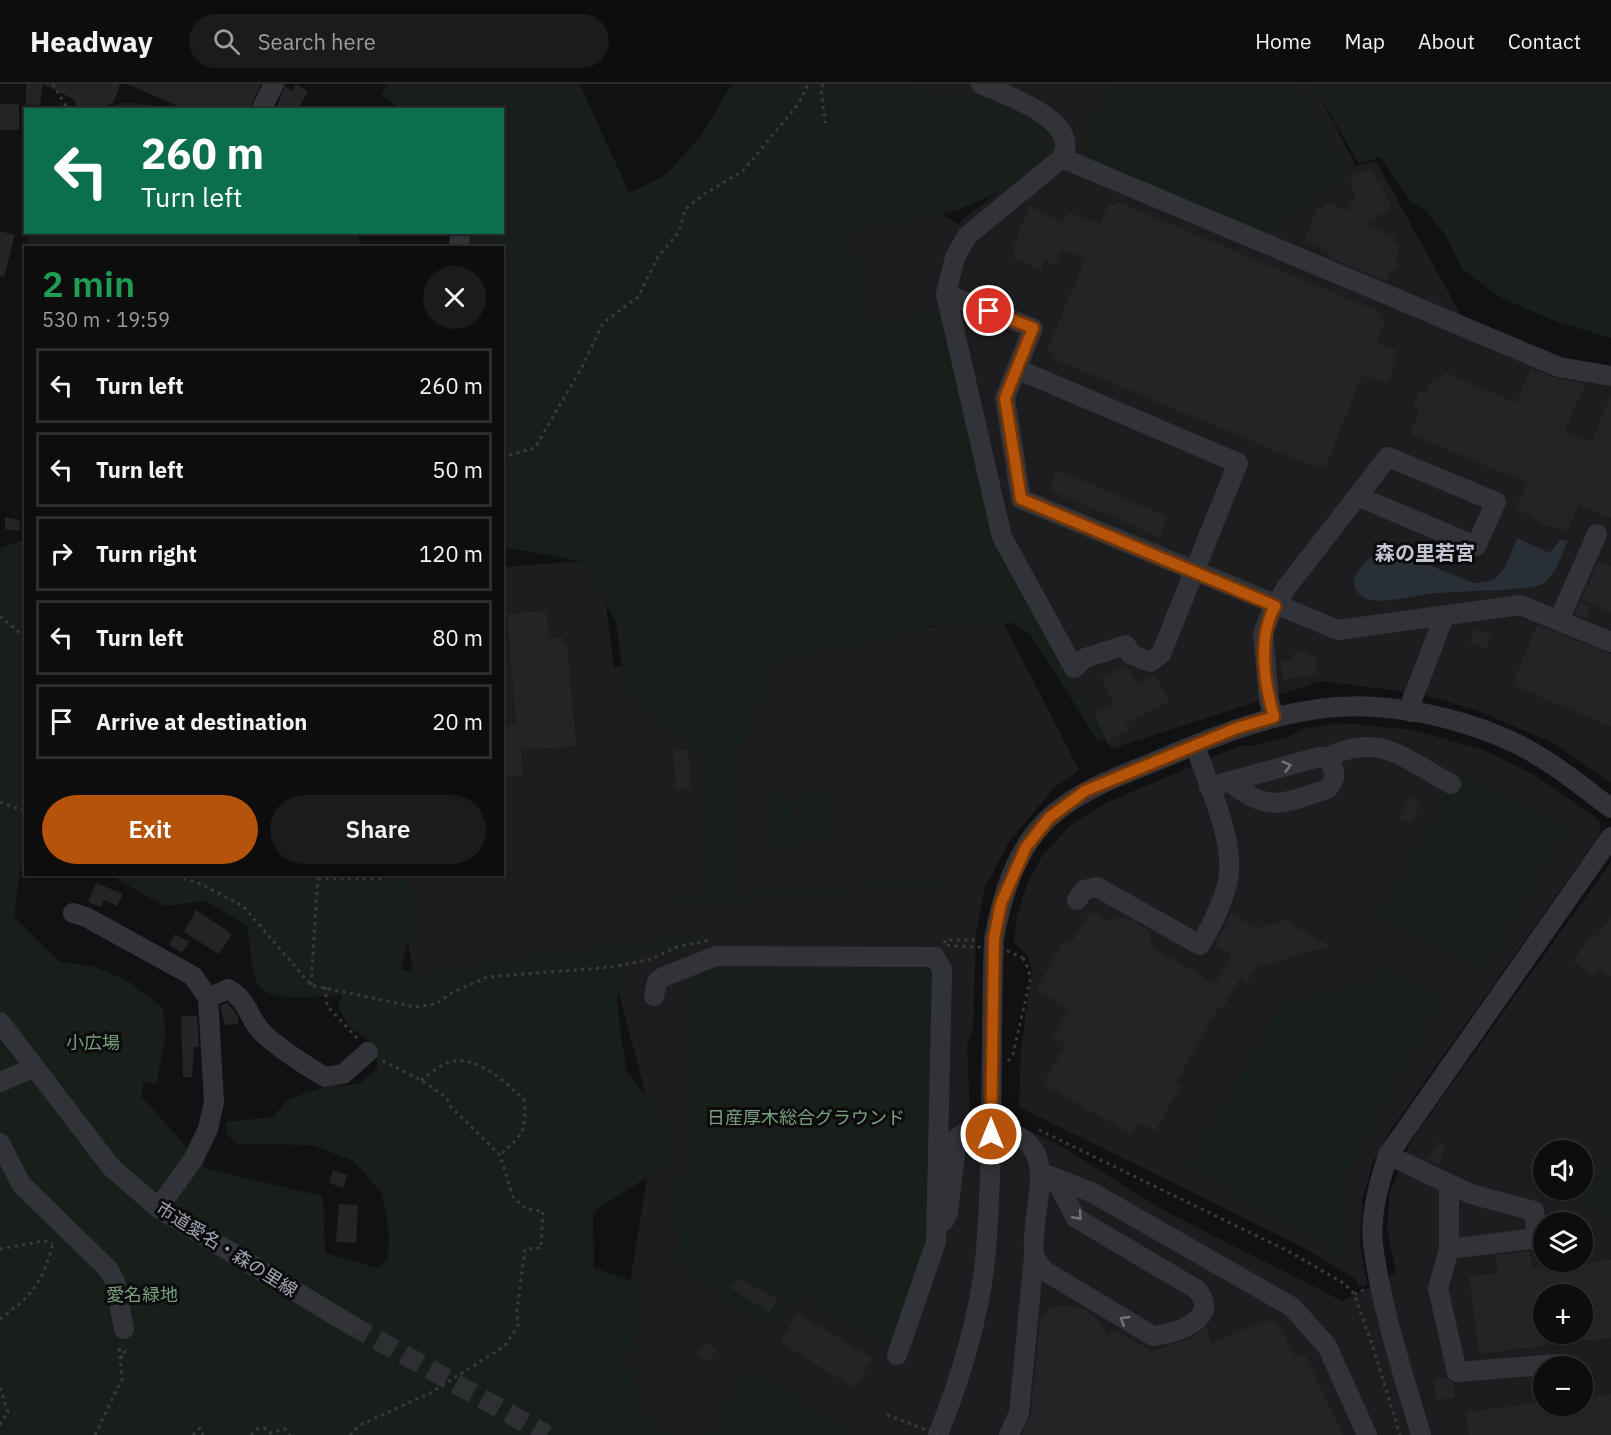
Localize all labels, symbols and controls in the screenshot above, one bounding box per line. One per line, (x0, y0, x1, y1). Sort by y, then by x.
search box (189, 14, 609, 68)
text: Headway (30, 23, 153, 60)
icon: search (210, 25, 243, 58)
text: Search here (258, 27, 376, 56)
text: Home (1255, 27, 1312, 55)
text: Map (1345, 27, 1385, 55)
text: About (1418, 27, 1475, 55)
text: Contact (1508, 27, 1581, 55)
text: 260 m (141, 126, 264, 181)
icon: left (42, 132, 120, 210)
text: Turn left (141, 179, 242, 214)
text: 2 min (42, 260, 135, 307)
button: close (423, 266, 486, 329)
pin (963, 285, 1014, 336)
icon: arrive (972, 294, 1005, 327)
text: 530 m · 19:59 (42, 306, 170, 333)
icon: left (45, 369, 78, 402)
text: Turn left (96, 371, 184, 400)
text: 260 m (419, 371, 483, 400)
icon: left (45, 453, 78, 486)
text: Turn left (96, 455, 184, 484)
text: 50 m (432, 455, 483, 484)
icon: right (45, 537, 78, 570)
text: Turn right (96, 539, 197, 568)
text: 120 m (419, 539, 483, 568)
district label: 森の里若宮 (1375, 539, 1475, 566)
icon: left (45, 621, 78, 654)
text: Turn left (96, 623, 184, 652)
text: 80 m (432, 623, 483, 652)
icon: arrive (45, 705, 78, 738)
text: Arrive at destination (96, 707, 307, 736)
text: 20 m (432, 707, 483, 736)
one-way arrow (1281, 761, 1292, 773)
button: Exit (42, 795, 258, 864)
button: Share (270, 795, 486, 864)
park label: 小広場 (66, 1031, 120, 1054)
position arrow (959, 1102, 1023, 1166)
park label: 日産厚木総合グラウンド (707, 1106, 905, 1129)
map controls (1533, 1140, 1593, 1416)
button: sound (1533, 1140, 1593, 1200)
street label: 市道愛名・森の里線 (152, 1196, 302, 1302)
one-way arrow (1071, 1210, 1082, 1221)
button: layers (1533, 1212, 1593, 1272)
park label: 愛名緑地 (106, 1283, 178, 1306)
button: + (1533, 1284, 1593, 1344)
one-way arrow (1120, 1315, 1130, 1327)
button: − (1533, 1356, 1593, 1416)

